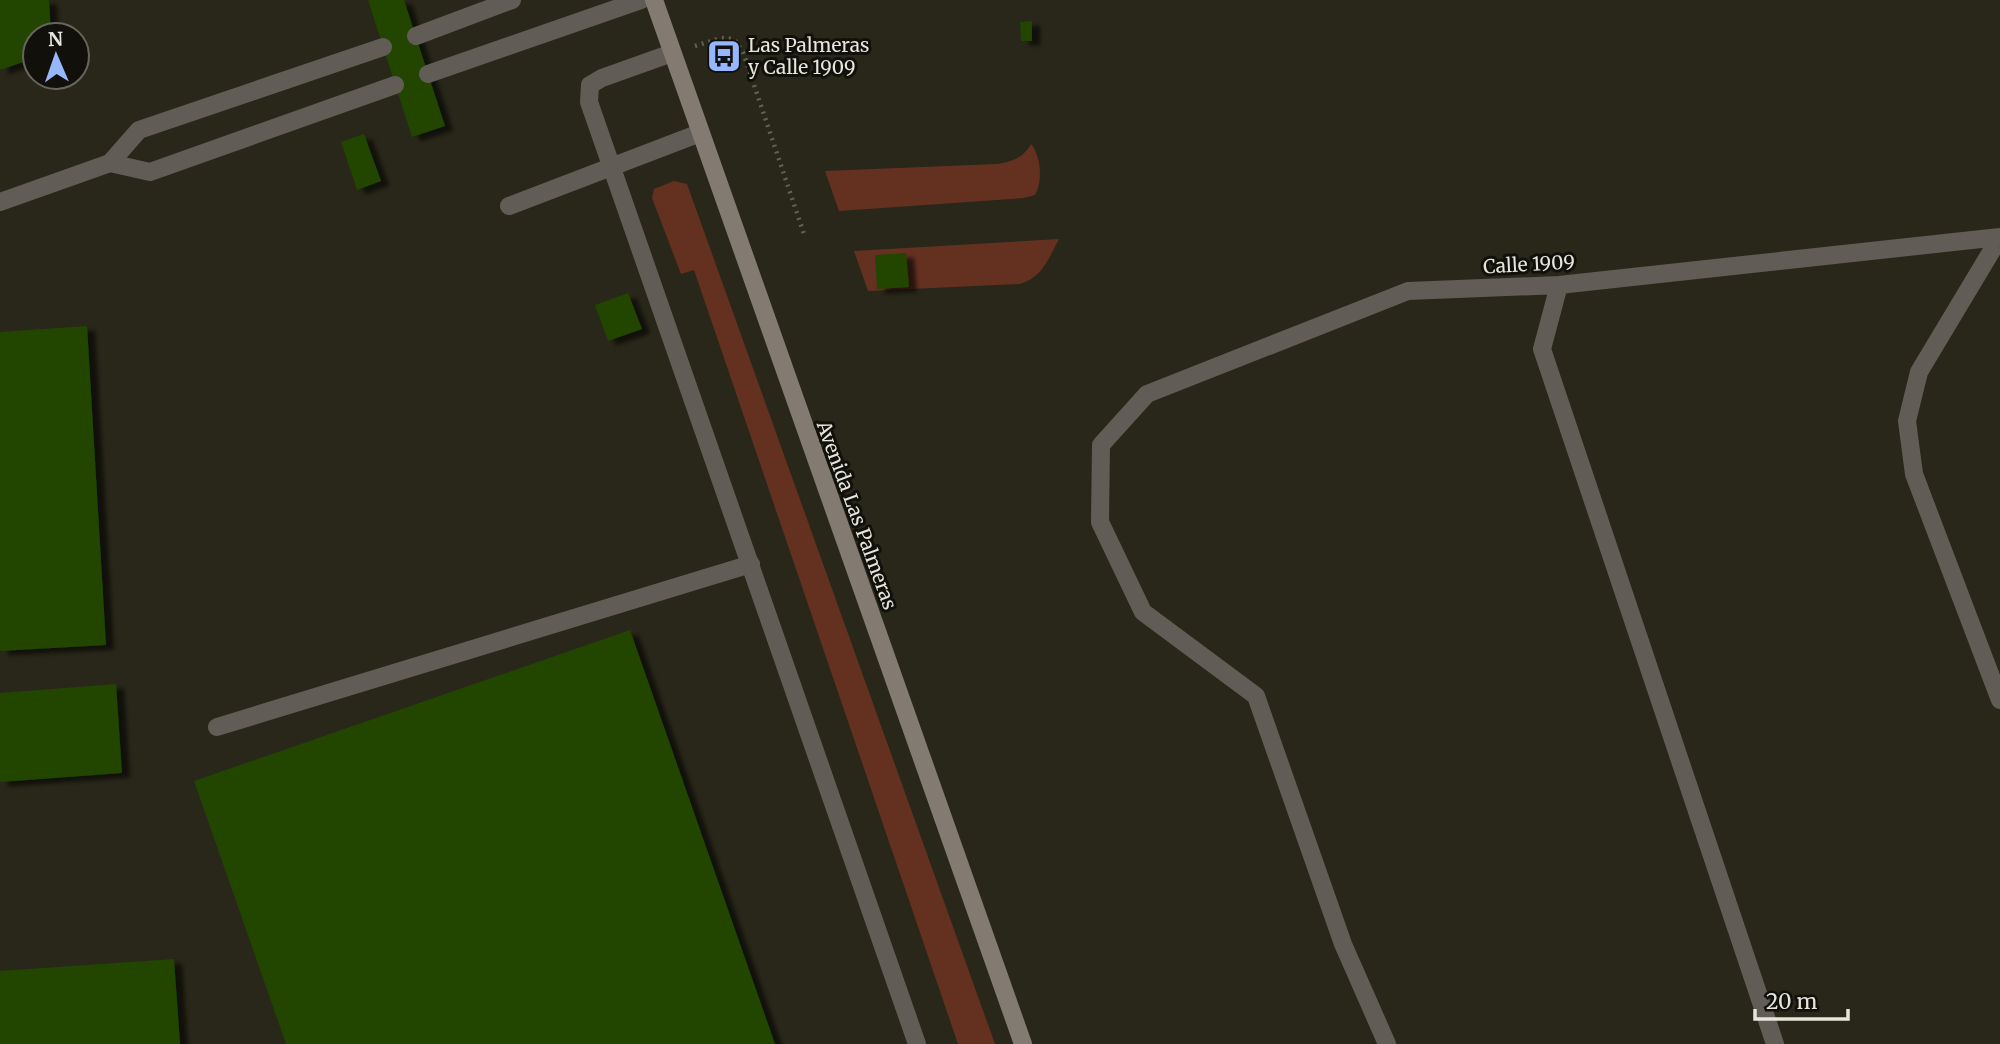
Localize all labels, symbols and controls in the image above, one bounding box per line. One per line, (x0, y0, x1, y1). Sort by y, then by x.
north arrow (21, 21, 91, 91)
text: N (47, 27, 63, 51)
place label: Las Palmeras y Calle 1909 (748, 33, 869, 79)
bus stop icon: Las Palmeras y Calle 1909 (705, 37, 743, 75)
street label: Calle 1909 (1482, 250, 1576, 278)
street label: Avenida Las Palmeras (811, 416, 902, 613)
scale bar (1755, 978, 1848, 1022)
text: 20 m (1766, 988, 1818, 1015)

